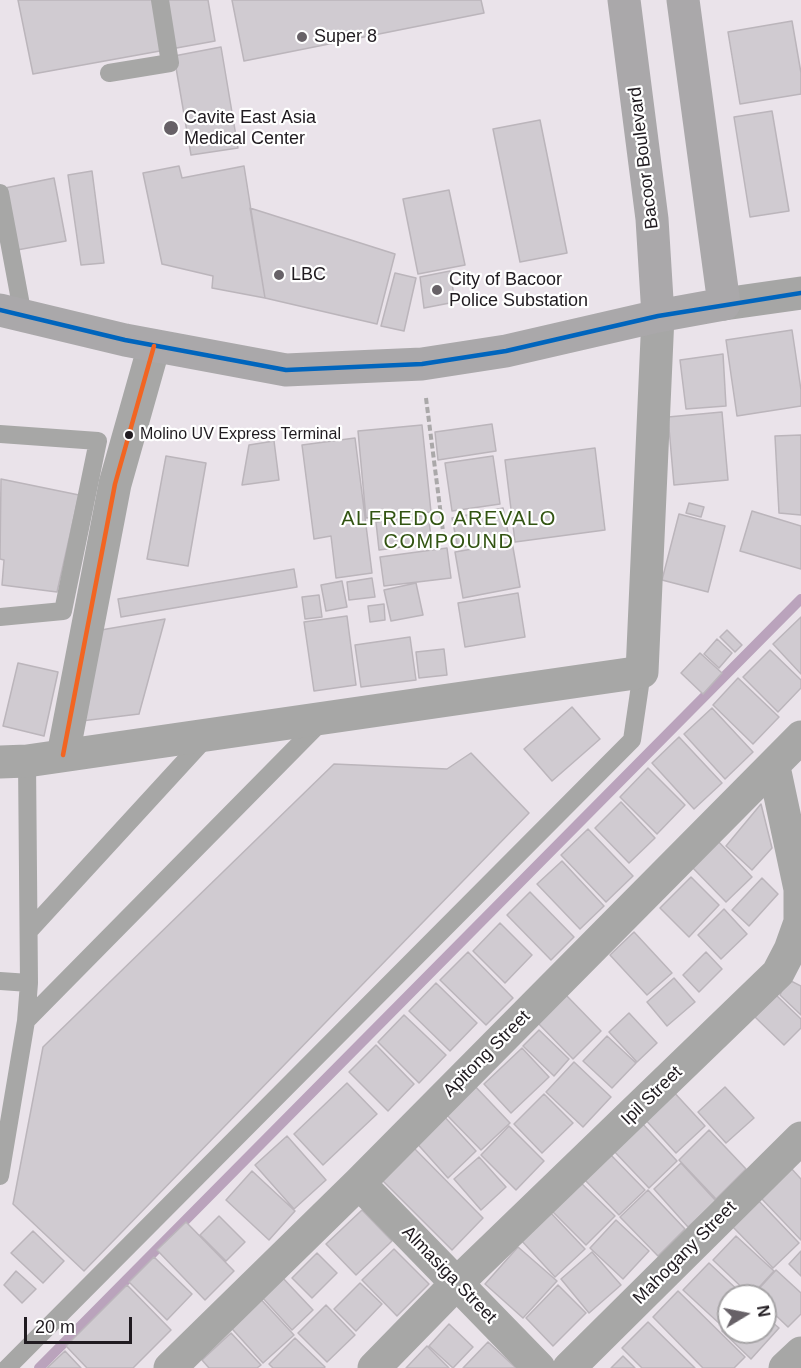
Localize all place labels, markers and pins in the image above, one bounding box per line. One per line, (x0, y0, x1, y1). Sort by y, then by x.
place label: Super 8 (314, 26, 377, 48)
marker: Super 8 (295, 30, 309, 44)
place label: Cavite East Asia Medical Center (184, 107, 316, 150)
marker: Cavite East Asia Medical Center (162, 119, 180, 137)
place label: LBC (291, 264, 326, 286)
marker: LBC (272, 268, 286, 282)
place label: City of Bacoor Police Substation (449, 269, 588, 312)
marker: City of Bacoor Police Substation (430, 283, 444, 297)
place label: Molino UV Express Terminal (140, 425, 341, 445)
marker: Molino UV Express Terminal (123, 429, 135, 441)

